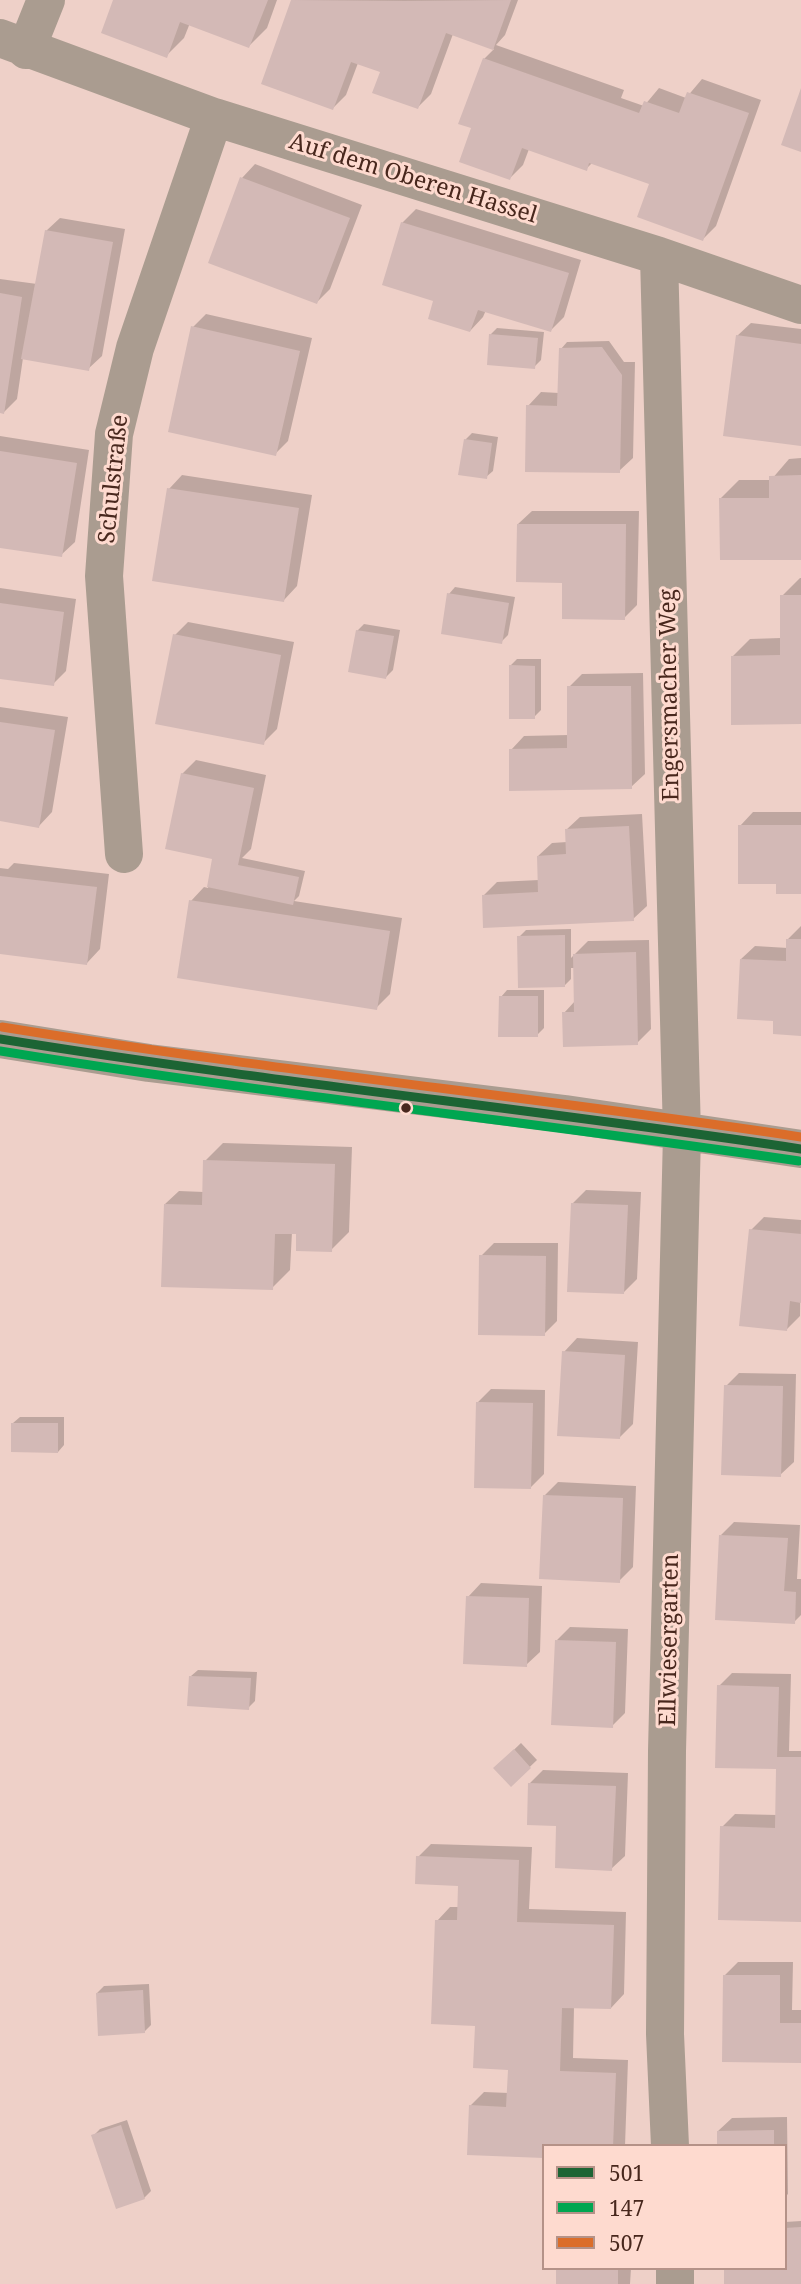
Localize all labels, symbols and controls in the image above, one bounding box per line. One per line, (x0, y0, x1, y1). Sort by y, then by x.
street label: Auf dem Oberen Hassel (286, 128, 540, 230)
street label: Schulstraße (94, 413, 134, 545)
street label: Engersmacher Weg (654, 589, 686, 801)
unlabelled marker (399, 1101, 413, 1115)
street label: Ellwiesergarten (655, 1553, 685, 1727)
legend (542, 2144, 787, 2270)
text: 501 (609, 2159, 644, 2187)
text: 147 (609, 2194, 644, 2222)
text: 507 (609, 2229, 644, 2257)

